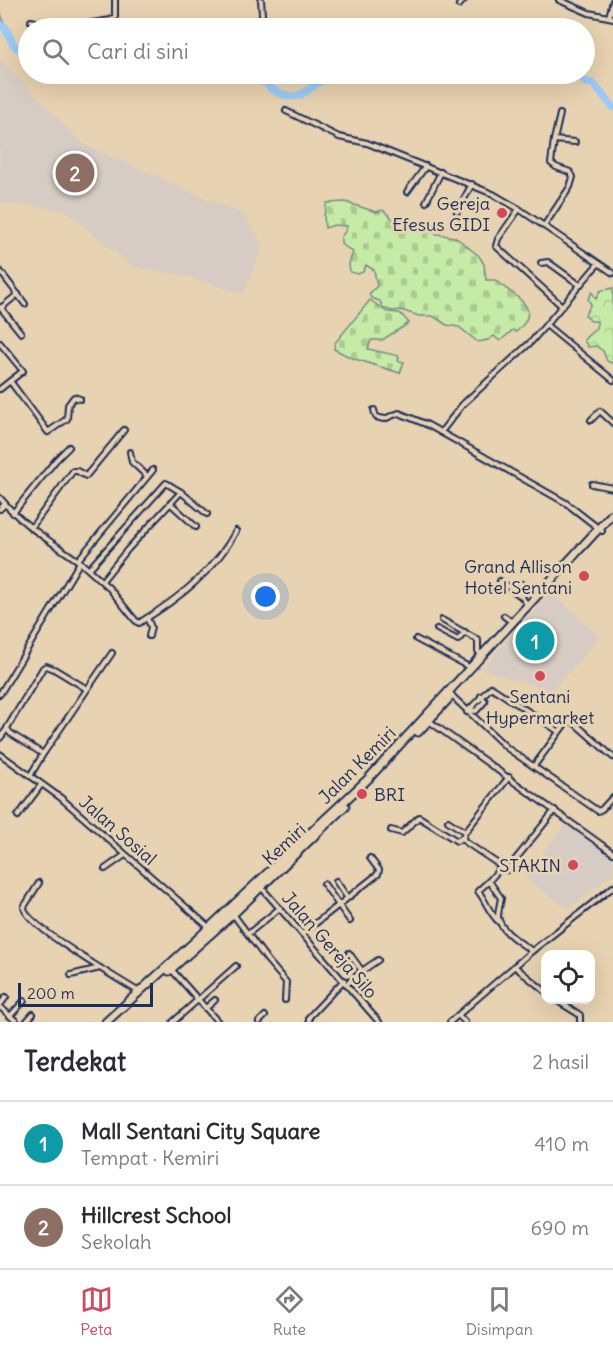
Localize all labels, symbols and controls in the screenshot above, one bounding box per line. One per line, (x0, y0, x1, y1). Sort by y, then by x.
search box (18, 18, 595, 84)
icon: search (39, 35, 72, 68)
text: Cari di sini (87, 37, 189, 65)
pin: 2 (56, 150, 94, 195)
place label: Gereja Efesus GIDI (392, 192, 490, 236)
marker: Gereja Efesus GIDI (495, 206, 509, 220)
place label: Grand Allison Hotel Sentani (464, 555, 572, 599)
marker: Grand Allison Hotel Sentani (577, 569, 591, 583)
your location (251, 582, 280, 611)
pin: 1 (516, 618, 554, 664)
marker: Sentani Hypermarket (533, 669, 547, 683)
place label: Sentani Hypermarket (486, 685, 594, 729)
street label: Jalan Kemiri (314, 722, 400, 808)
place label: BRI (374, 783, 405, 806)
marker: BRI (355, 787, 369, 801)
street label: Jalan Sosial (75, 790, 161, 870)
street label: Kemiri (257, 818, 311, 870)
place label: STAKIN (499, 854, 561, 877)
marker: STAKIN (566, 858, 580, 872)
street label: Jalan Gereja Silo (277, 887, 383, 1003)
map controls (541, 950, 595, 1004)
button: locate (541, 950, 595, 1004)
scale bar (18, 980, 153, 1008)
text: 200 m (27, 983, 75, 1003)
text: Terdekat (24, 1045, 126, 1078)
text: 2 hasil (532, 1049, 589, 1074)
text: Mall Sentani City Square (81, 1117, 320, 1145)
text: 1 (40, 1131, 47, 1156)
text: 410 m (534, 1131, 589, 1156)
text: Tempat · Kemiri (81, 1145, 219, 1170)
text: Hillcrest School (81, 1201, 231, 1229)
text: 2 (38, 1215, 49, 1240)
text: 690 m (531, 1215, 589, 1240)
text: Sekolah (81, 1229, 152, 1254)
tab: Peta (80, 1283, 113, 1339)
tab: Rute (273, 1283, 306, 1339)
tab: Disimpan (466, 1283, 533, 1339)

